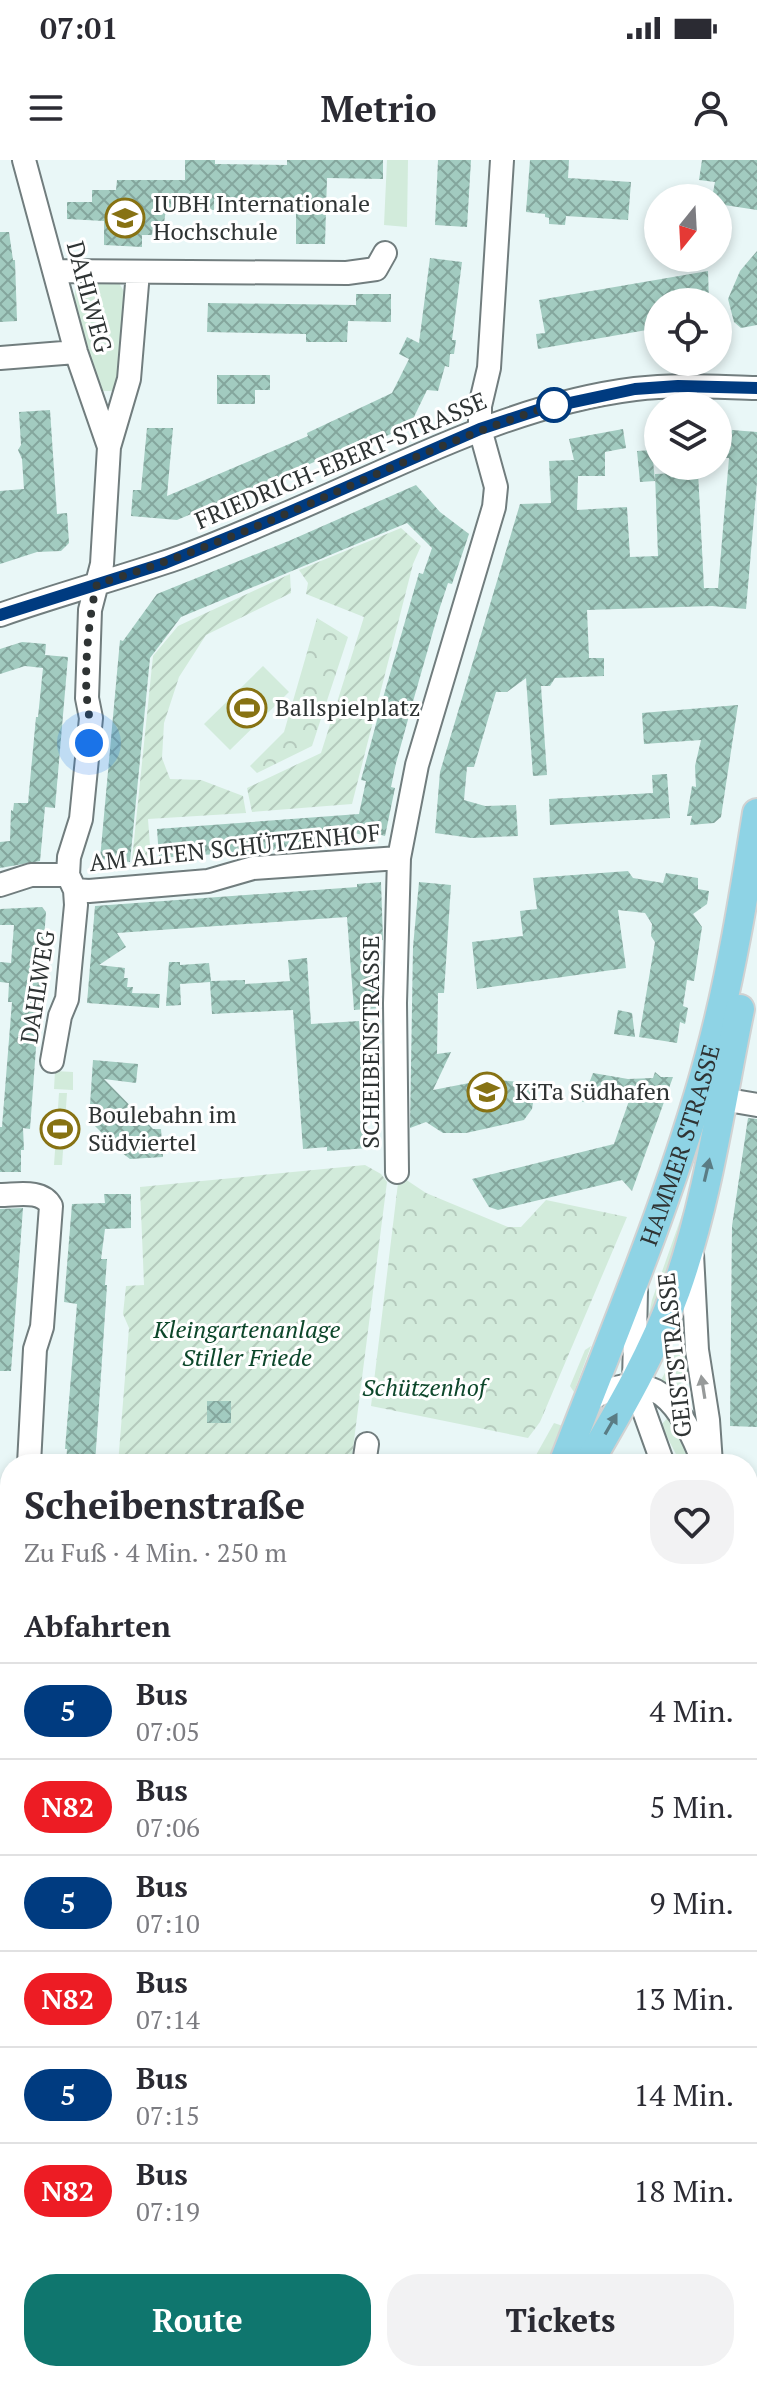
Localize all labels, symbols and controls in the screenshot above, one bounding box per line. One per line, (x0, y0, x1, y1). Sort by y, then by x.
text: 07:01 (40, 8, 118, 48)
text: Metrio (320, 85, 437, 132)
icon: menu (24, 86, 68, 130)
icon: person (689, 86, 733, 130)
north arrow (644, 184, 732, 272)
map controls (644, 184, 732, 480)
place label: IUBH Internationale Hochschule (153, 187, 370, 247)
school or university icon: IUBH Internationale Hochschule (104, 197, 146, 239)
street label: DAHLWEG (60, 237, 120, 356)
button: locate (644, 288, 732, 376)
street label: FRIEDRICH-EBERT-STRASSE (190, 384, 491, 536)
unlabelled marker (537, 388, 571, 422)
button: layers (644, 392, 732, 480)
sports icon: Ballspielplatz (226, 687, 268, 729)
place label: Ballspielplatz (275, 691, 420, 723)
your location (69, 723, 109, 763)
street label: AM ALTEN SCHÜTZENHOF (88, 816, 382, 878)
street label: DAHLWEG (12, 928, 62, 1046)
street label: SCHEIBENSTRASSE (354, 935, 386, 1149)
street label: HAMMER STRASSE (632, 1041, 727, 1250)
school or university icon: KiTa Südhafen (466, 1071, 508, 1113)
place label: KiTa Südhafen (515, 1075, 670, 1107)
place label: Boulebahn im Südviertel (88, 1098, 237, 1158)
sports icon: Boulebahn im Südviertel (39, 1108, 81, 1150)
one-way arrow (701, 1158, 714, 1183)
street label: GEISTSTRASSE (649, 1271, 699, 1439)
park label: Kleingartenanlage Stiller Friede (153, 1313, 341, 1373)
park label: Schützenhof (362, 1371, 491, 1403)
one-way arrow (696, 1374, 709, 1399)
one-way arrow (604, 1413, 618, 1435)
text: Scheibenstraße (24, 1480, 305, 1530)
button: heart (650, 1480, 734, 1564)
text: Zu Fuß · 4 Min. · 250 m (24, 1535, 287, 1569)
text: Abfahrten (24, 1606, 171, 1646)
text: Bus (136, 1674, 188, 1714)
text: 4 Min. (649, 1691, 734, 1731)
text: 5 (60, 1692, 76, 1729)
text: 07:05 (136, 1714, 200, 1748)
text: Bus (136, 1770, 188, 1810)
text: 5 Min. (649, 1787, 734, 1827)
text: N82 (42, 1788, 94, 1825)
text: 07:06 (136, 1810, 200, 1844)
text: Bus (136, 1866, 188, 1906)
text: 9 Min. (649, 1883, 734, 1923)
text: 5 (60, 1884, 76, 1921)
text: 07:10 (136, 1906, 200, 1940)
text: Bus (136, 1962, 188, 2002)
text: 13 Min. (634, 1979, 734, 2019)
text: N82 (42, 1980, 94, 2017)
text: 07:14 (136, 2002, 200, 2036)
text: Bus (136, 2058, 188, 2098)
text: 14 Min. (634, 2075, 734, 2115)
text: 5 (60, 2076, 76, 2113)
text: 07:15 (136, 2098, 200, 2132)
text: Bus (136, 2154, 188, 2194)
text: 18 Min. (634, 2171, 734, 2211)
text: N82 (42, 2172, 94, 2209)
text: 07:19 (136, 2194, 200, 2228)
button: Route (24, 2274, 371, 2366)
button: Tickets (387, 2274, 734, 2366)

